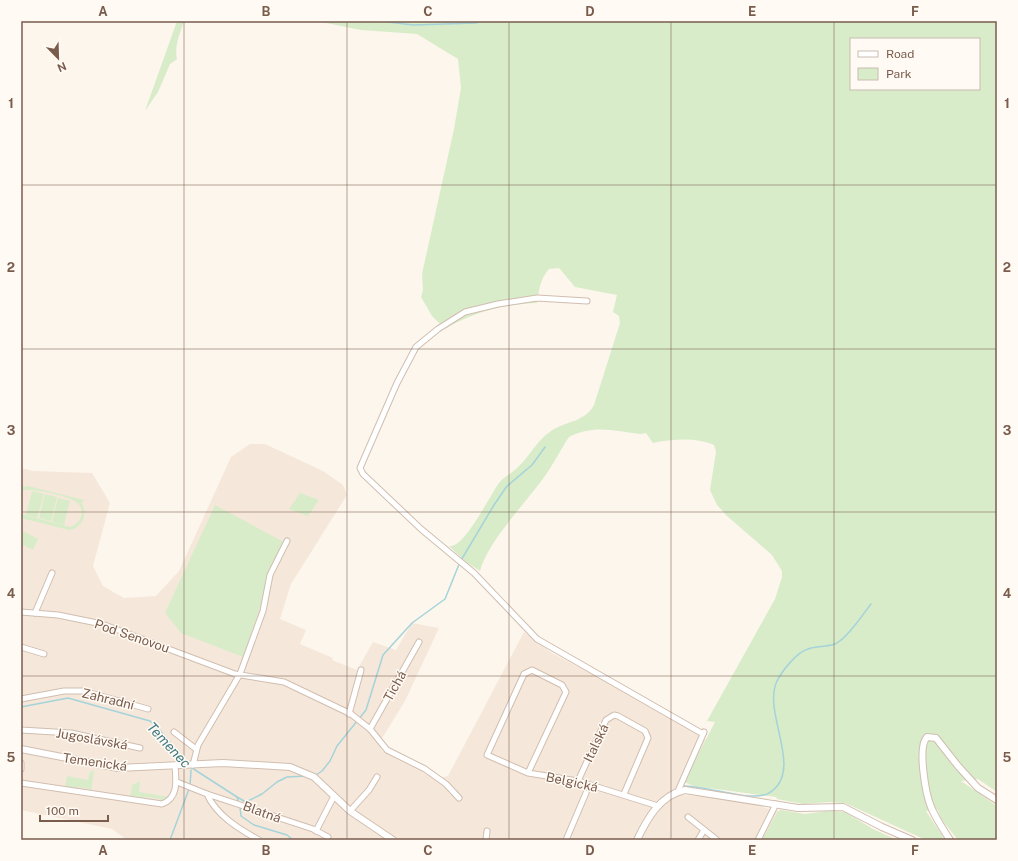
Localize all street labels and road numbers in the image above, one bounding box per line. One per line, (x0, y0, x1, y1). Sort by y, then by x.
street label: Pod Senovou (92, 616, 172, 656)
street label: Tichá (381, 668, 409, 704)
street label: Zahradní (80, 685, 137, 713)
street label: Italská (580, 722, 612, 764)
street label: Jugoslávská (55, 725, 129, 753)
street label: Temenická (62, 750, 128, 774)
street label: Belgická (545, 769, 599, 795)
street label: Blatná (241, 798, 283, 826)

